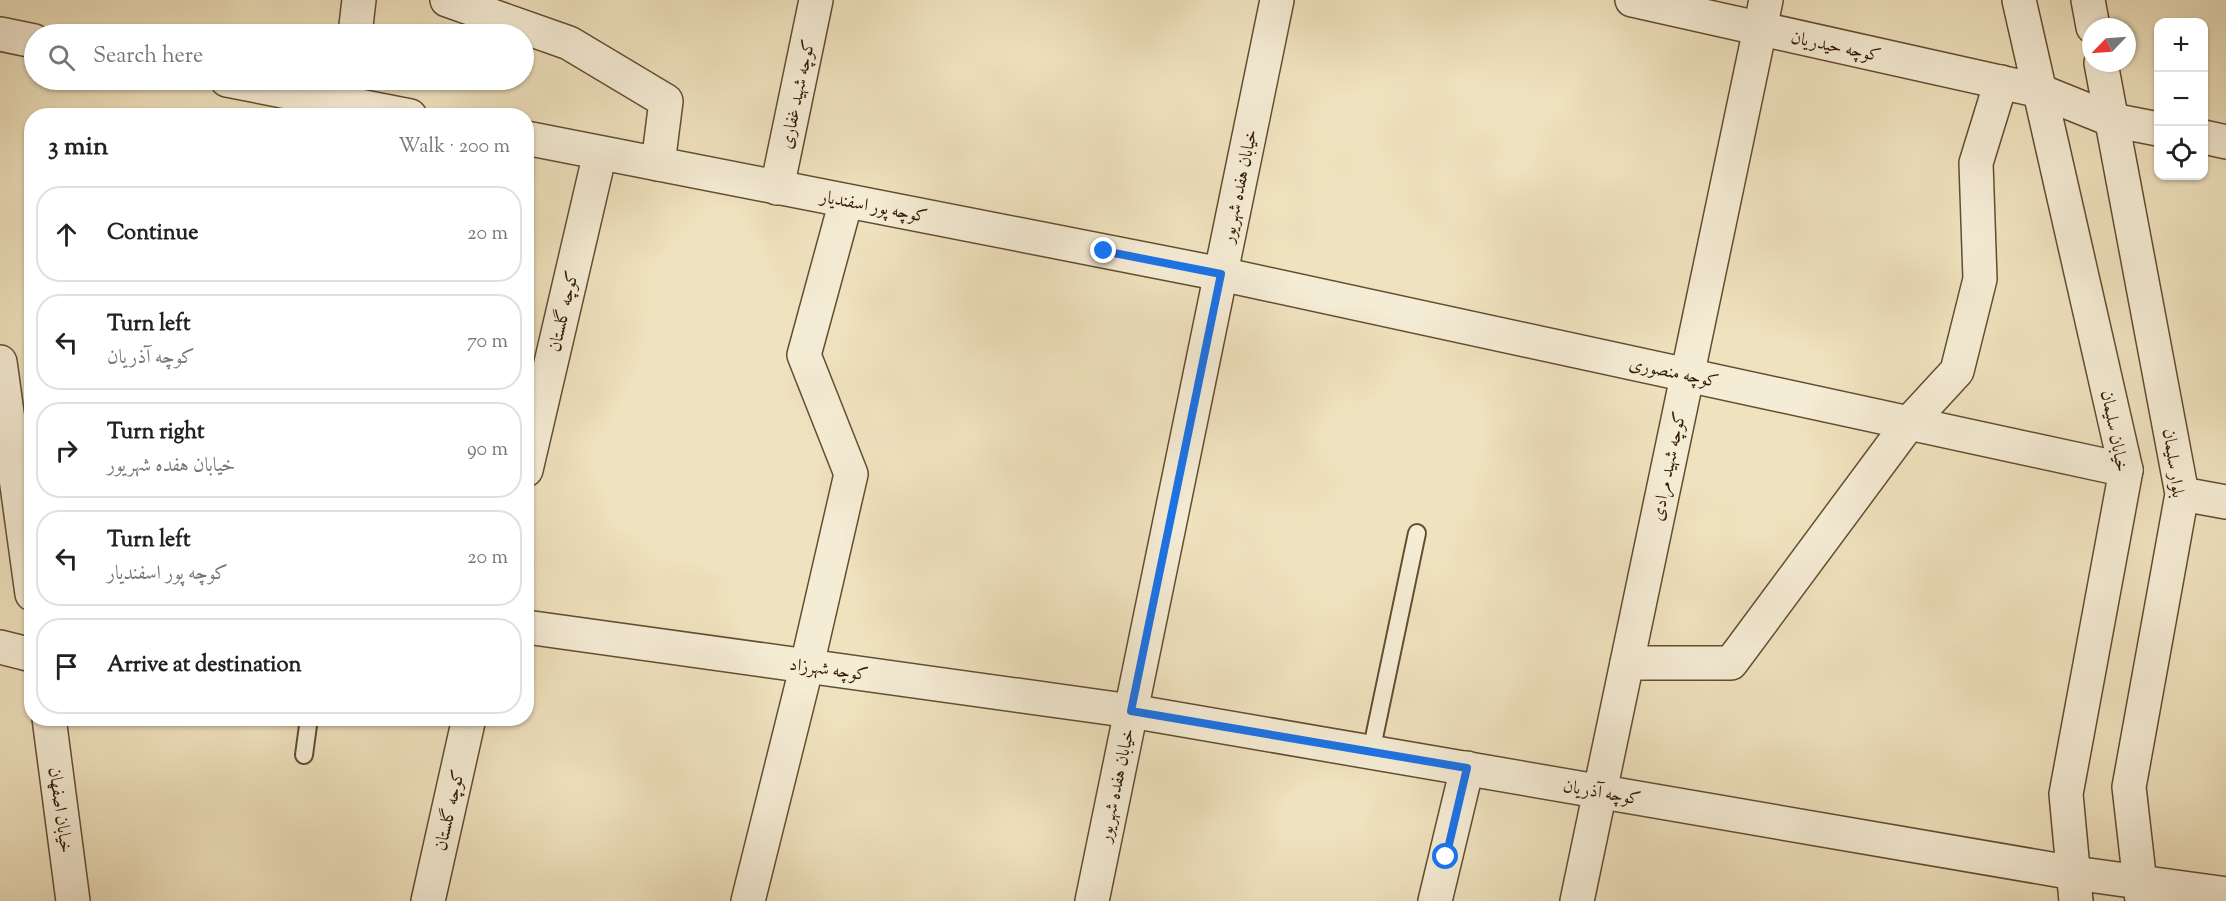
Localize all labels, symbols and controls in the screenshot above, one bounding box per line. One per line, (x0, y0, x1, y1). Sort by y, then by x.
north arrow (2082, 18, 2136, 72)
map controls (2154, 18, 2208, 180)
button: + (2154, 18, 2208, 72)
search box (24, 24, 534, 90)
street label: کوچه حیدریان (1788, 26, 1883, 70)
street label: کوچه شهید غفاری (775, 37, 823, 152)
icon: search (45, 41, 78, 74)
text: Search here (93, 41, 203, 73)
button: − (2154, 72, 2208, 126)
button: locate (2154, 126, 2208, 180)
street label: خیابان هفده شهریور (1216, 127, 1266, 248)
text: 3 min (48, 129, 108, 166)
text: Walk · 200 m (398, 133, 510, 162)
street label: کوچه پور اسفندیار (816, 184, 930, 231)
icon: ahead (50, 218, 83, 251)
text: Continue (107, 218, 198, 250)
text: 20 m (467, 220, 508, 249)
route end (1090, 237, 1116, 263)
street label: کوچه گلستان (543, 268, 587, 355)
text: Turn left (107, 309, 190, 341)
icon: left (50, 326, 83, 359)
text: 70 m (467, 328, 508, 357)
text: کوچه آذریان (107, 344, 195, 373)
street label: کوچه منصوری (1626, 352, 1721, 396)
street label: خیابان سلیمان (2092, 388, 2134, 475)
street label: کوچه شهید مرادی (1646, 409, 1694, 524)
text: Turn right (107, 417, 204, 449)
street label: بلوار سلیمان (2154, 427, 2190, 500)
icon: right (50, 434, 83, 467)
text: 90 m (467, 436, 508, 465)
text: خیابان هفده شهریور (107, 452, 235, 481)
text: Turn left (107, 525, 190, 557)
icon: left (50, 542, 83, 575)
text: 20 m (467, 544, 508, 573)
text: کوچه پور اسفندیار (107, 560, 228, 589)
icon: arrive (50, 650, 83, 683)
text: Arrive at destination (107, 650, 302, 682)
street label: کوچه شهرزاد (788, 653, 870, 689)
street label: خیابان هفده شهریور (1093, 726, 1143, 847)
street label: خیابان اصفهان (40, 766, 78, 855)
street label: کوچه گلستان (429, 767, 473, 854)
street label: کوچه آذریان (1561, 774, 1643, 814)
route start (1432, 843, 1458, 869)

